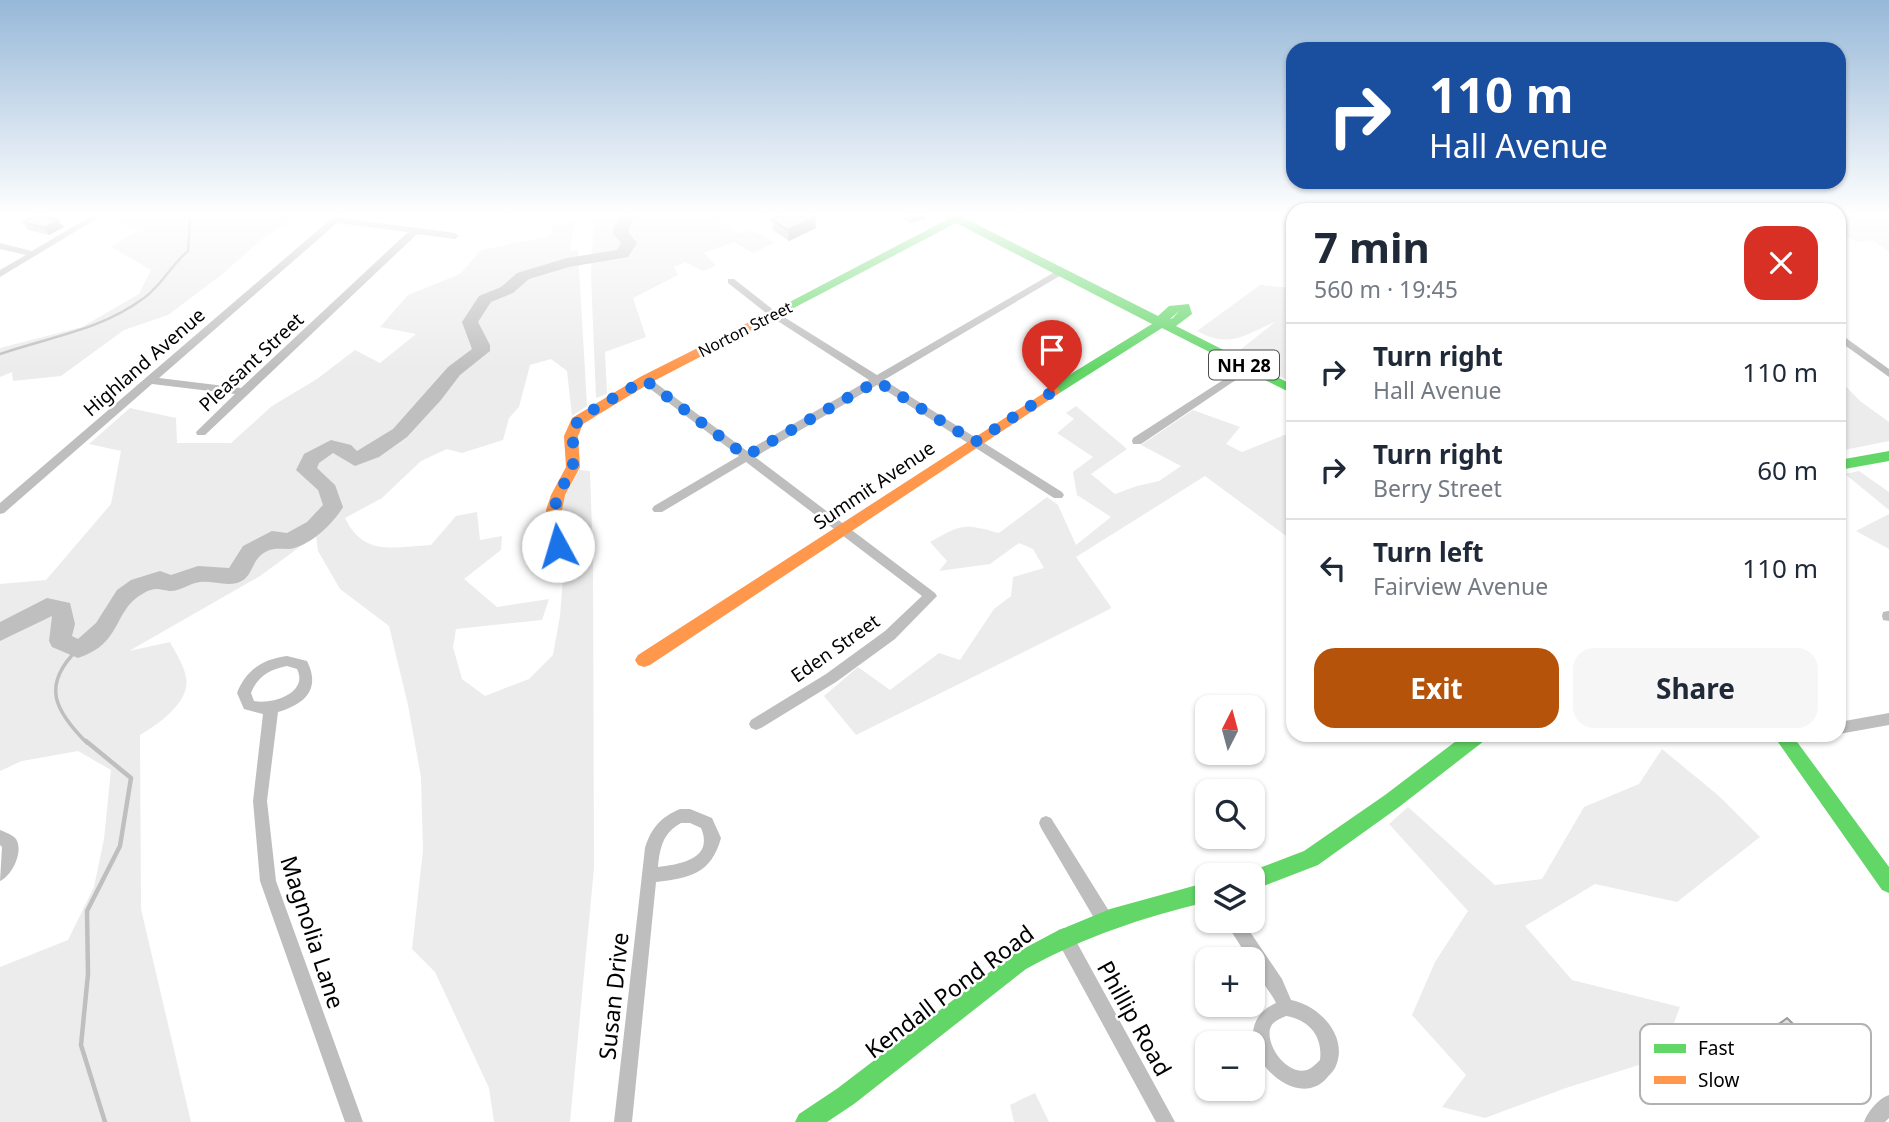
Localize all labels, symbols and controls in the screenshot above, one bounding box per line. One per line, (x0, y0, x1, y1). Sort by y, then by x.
text: 110 m (1429, 61, 1574, 127)
icon: right (1314, 70, 1405, 161)
text: Hall Avenue (1429, 124, 1608, 167)
text: 7 min (1314, 218, 1430, 275)
button: close (1744, 226, 1818, 300)
text: 560 m · 19:45 (1314, 273, 1458, 305)
street label: Norton Street (694, 296, 796, 362)
street label: Highland Avenue (78, 302, 210, 422)
street label: Pleasant Street (193, 307, 309, 417)
pin (1022, 320, 1082, 392)
icon: arrive (1033, 331, 1071, 369)
text: Turn right (1373, 338, 1503, 374)
road number: NH 28 (1209, 351, 1279, 380)
icon: right (1314, 353, 1352, 391)
text: 110 m (1742, 354, 1818, 390)
text: Hall Avenue (1373, 374, 1502, 406)
street label: Summit Avenue (808, 435, 940, 535)
text: Turn right (1373, 436, 1503, 472)
icon: right (1314, 451, 1352, 489)
text: 60 m (1757, 452, 1818, 488)
text: Berry Street (1373, 472, 1502, 504)
position arrow (521, 509, 595, 583)
text: Turn left (1373, 534, 1484, 570)
icon: left (1314, 549, 1352, 587)
text: 110 m (1742, 550, 1818, 586)
text: Fairview Avenue (1373, 570, 1548, 602)
street label: Eden Street (785, 608, 885, 688)
button: Exit (1314, 648, 1559, 728)
button: Share (1573, 648, 1818, 728)
north arrow (1195, 695, 1265, 765)
map controls (1195, 695, 1265, 1101)
button: search (1195, 779, 1265, 849)
street label: Magnolia Lane (273, 851, 353, 1013)
button: layers (1195, 863, 1265, 933)
street label: Kendall Pond Road (858, 917, 1040, 1065)
street label: Susan Drive (590, 931, 636, 1061)
button: + (1195, 947, 1265, 1017)
street label: Phillip Road (1090, 955, 1180, 1081)
legend (1640, 1024, 1871, 1104)
button: − (1195, 1031, 1265, 1101)
text: Fast (1698, 1035, 1735, 1061)
text: Slow (1698, 1067, 1739, 1093)

